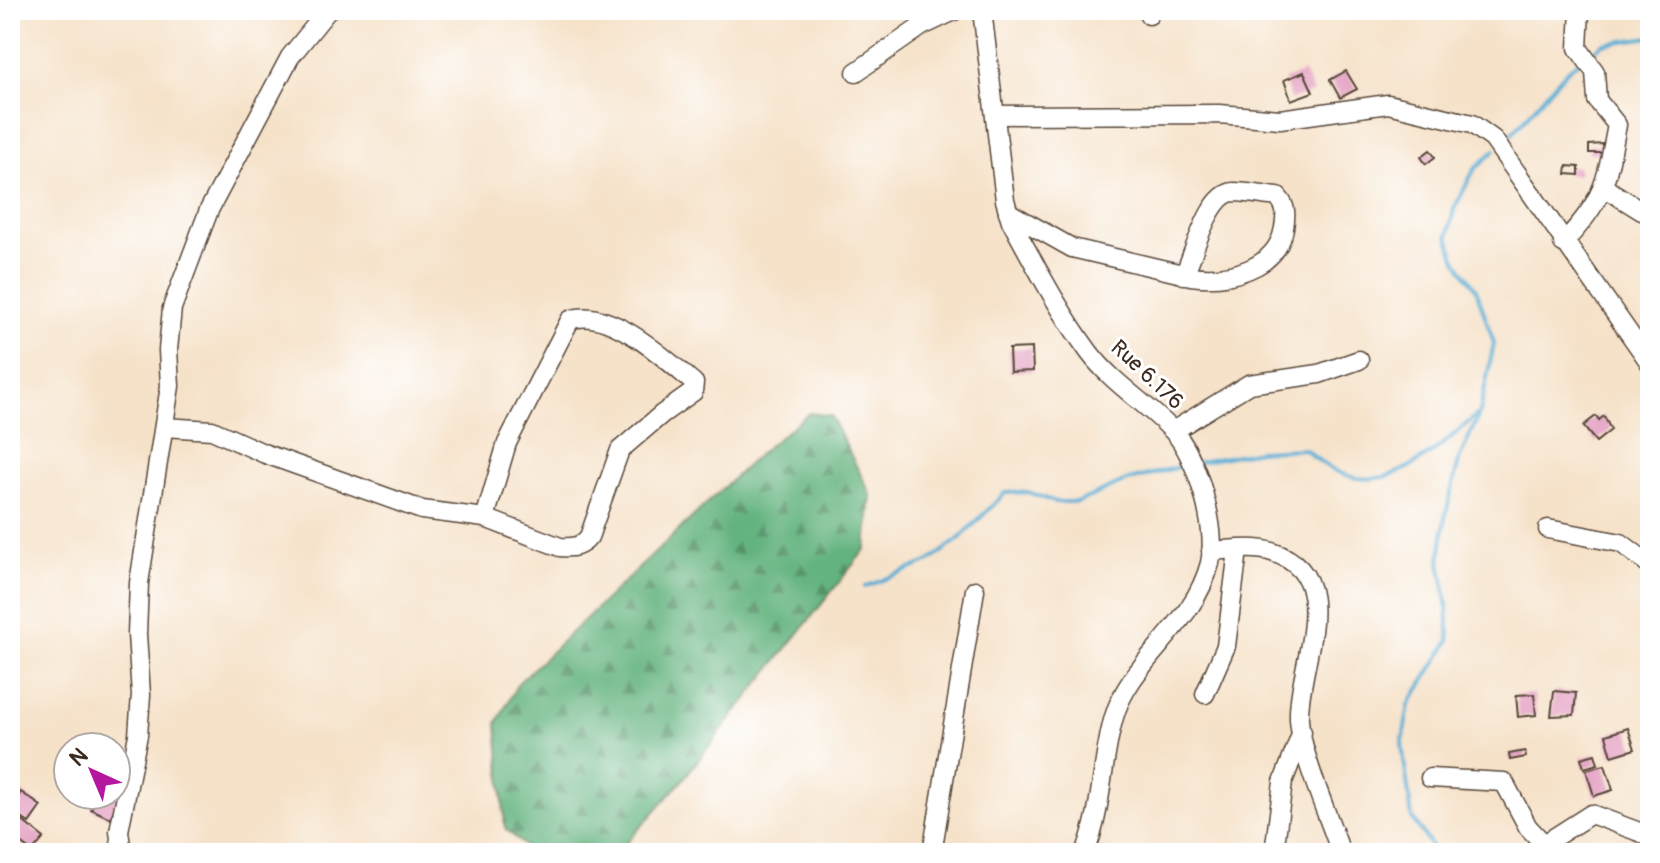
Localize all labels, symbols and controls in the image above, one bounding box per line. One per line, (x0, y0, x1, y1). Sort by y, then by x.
street label: Rue 6.176 (1105, 334, 1190, 416)
north arrow (52, 731, 132, 811)
text: N (64, 742, 94, 773)

